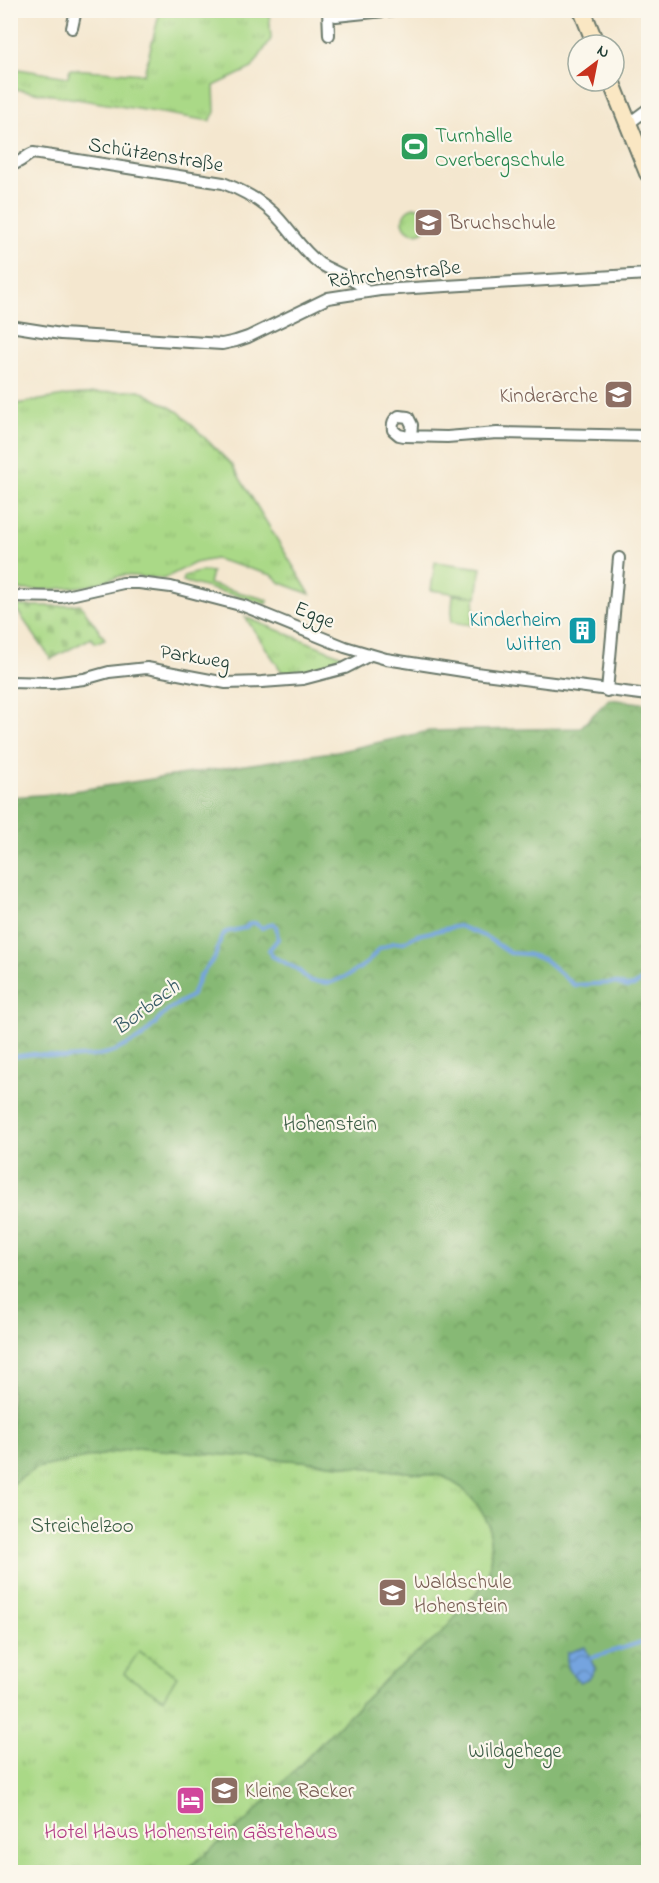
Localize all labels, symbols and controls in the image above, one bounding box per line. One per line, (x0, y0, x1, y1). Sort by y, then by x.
north arrow (566, 33, 626, 93)
text: N (592, 39, 614, 65)
place label: Turnhalle Overbergschule (435, 122, 565, 178)
street label: Schützenstraße (86, 130, 226, 182)
sports icon: Turnhalle Overbergschule (398, 131, 430, 163)
school or university icon: Bruchschule (412, 206, 444, 238)
place label: Bruchschule (448, 209, 556, 239)
street label: Röhrchenstraße (326, 253, 463, 297)
school or university icon: Kinderarche (603, 379, 635, 411)
place label: Kinderarche (499, 382, 599, 412)
street label: Egge (289, 594, 339, 640)
place label: Kinderheim Witten (470, 606, 561, 660)
building icon: Kinderheim Witten (566, 615, 598, 647)
street label: Parkweg (157, 638, 232, 680)
water label: Borbach (107, 972, 188, 1044)
park label: Hohenstein (283, 1110, 377, 1140)
park label: Streichelzoo (30, 1512, 134, 1542)
place label: Waldschule Hohenstein (414, 1568, 512, 1622)
school or university icon: Waldschule Hohenstein (377, 1577, 409, 1609)
park label: Wildgehege (468, 1737, 562, 1769)
school or university icon: Kleine Racker (208, 1774, 240, 1806)
place label: Kleine Racker (245, 1777, 355, 1807)
hotel icon: Hotel Haus Hohenstein Gästehaus (175, 1784, 207, 1816)
place label: Hotel Haus Hohenstein Gästehaus (44, 1818, 338, 1848)

